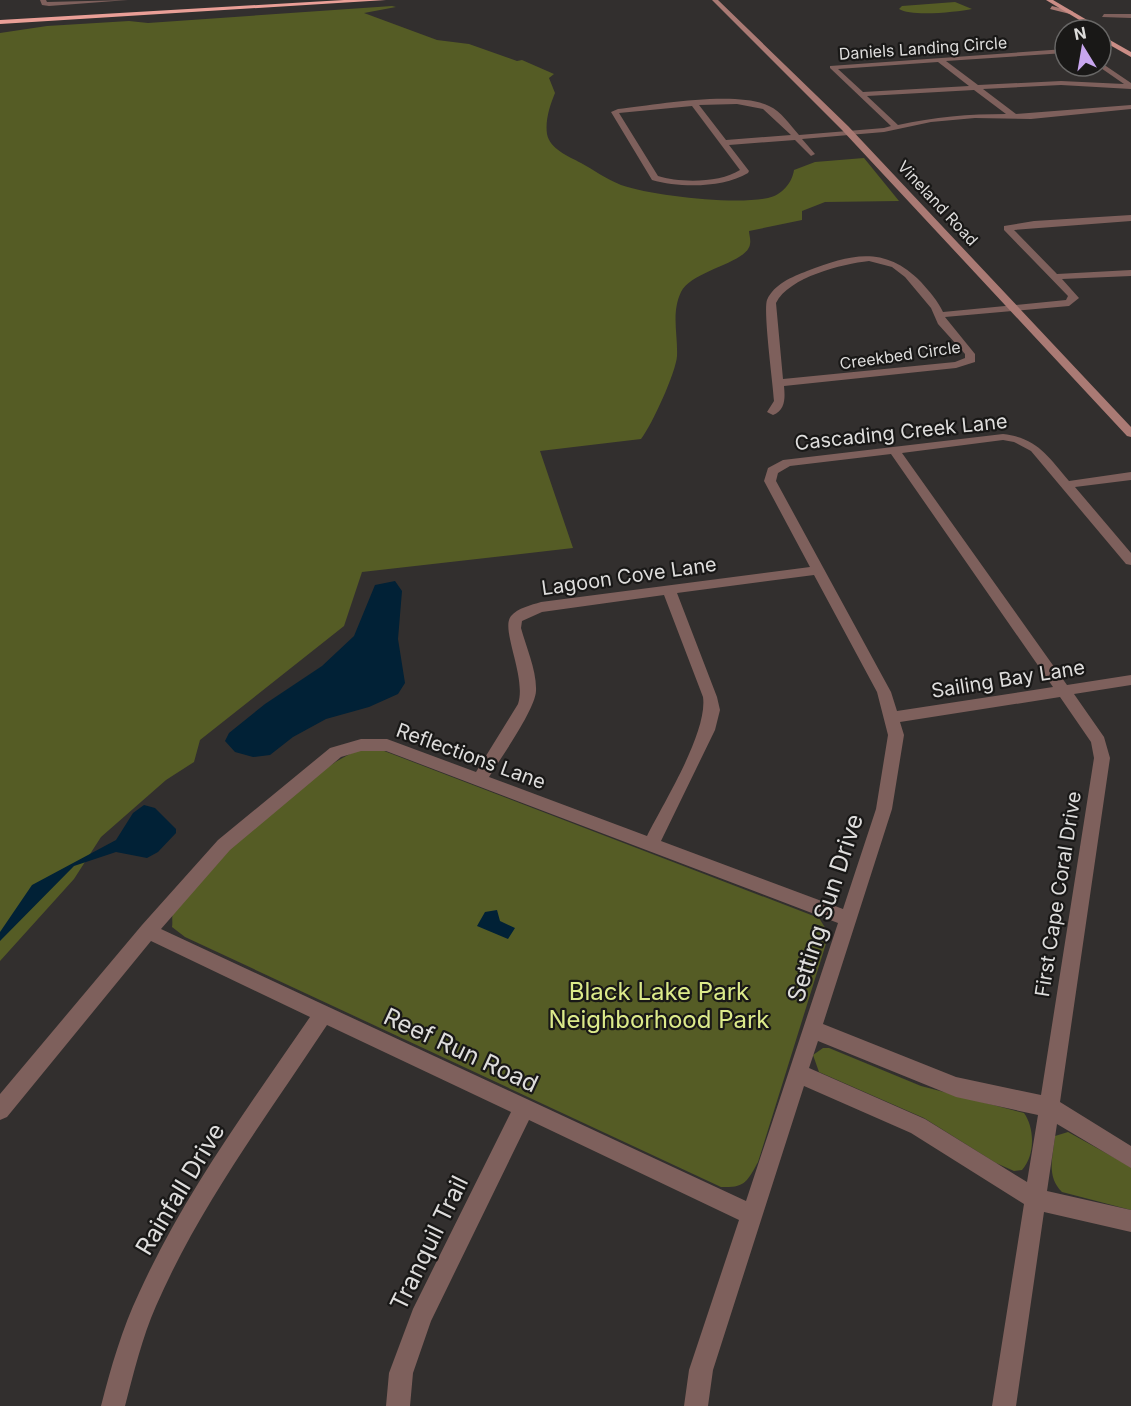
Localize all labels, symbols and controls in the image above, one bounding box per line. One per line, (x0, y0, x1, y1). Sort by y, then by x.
north arrow (1053, 18, 1113, 78)
text: N (1072, 22, 1088, 44)
street label: Daniels Landing Circle (838, 32, 1008, 64)
street label: Vineland Road (894, 156, 982, 250)
street label: Creekbed Circle (838, 337, 962, 373)
street label: Cascading Creek Lane (793, 409, 1009, 455)
street label: Lagoon Cove Lane (540, 552, 718, 600)
street label: Sailing Bay Lane (929, 655, 1087, 703)
street label: Reflections Lane (393, 718, 549, 794)
street label: First Cape Coral Drive (1030, 790, 1086, 998)
street label: Setting Sun Drive (781, 810, 869, 1006)
park label: Black Lake Park Neighborhood Park (548, 977, 770, 1034)
street label: Reef Run Road (379, 1002, 543, 1098)
street label: Rainfall Drive (129, 1118, 231, 1260)
street label: Tranquil Trail (384, 1171, 474, 1315)

